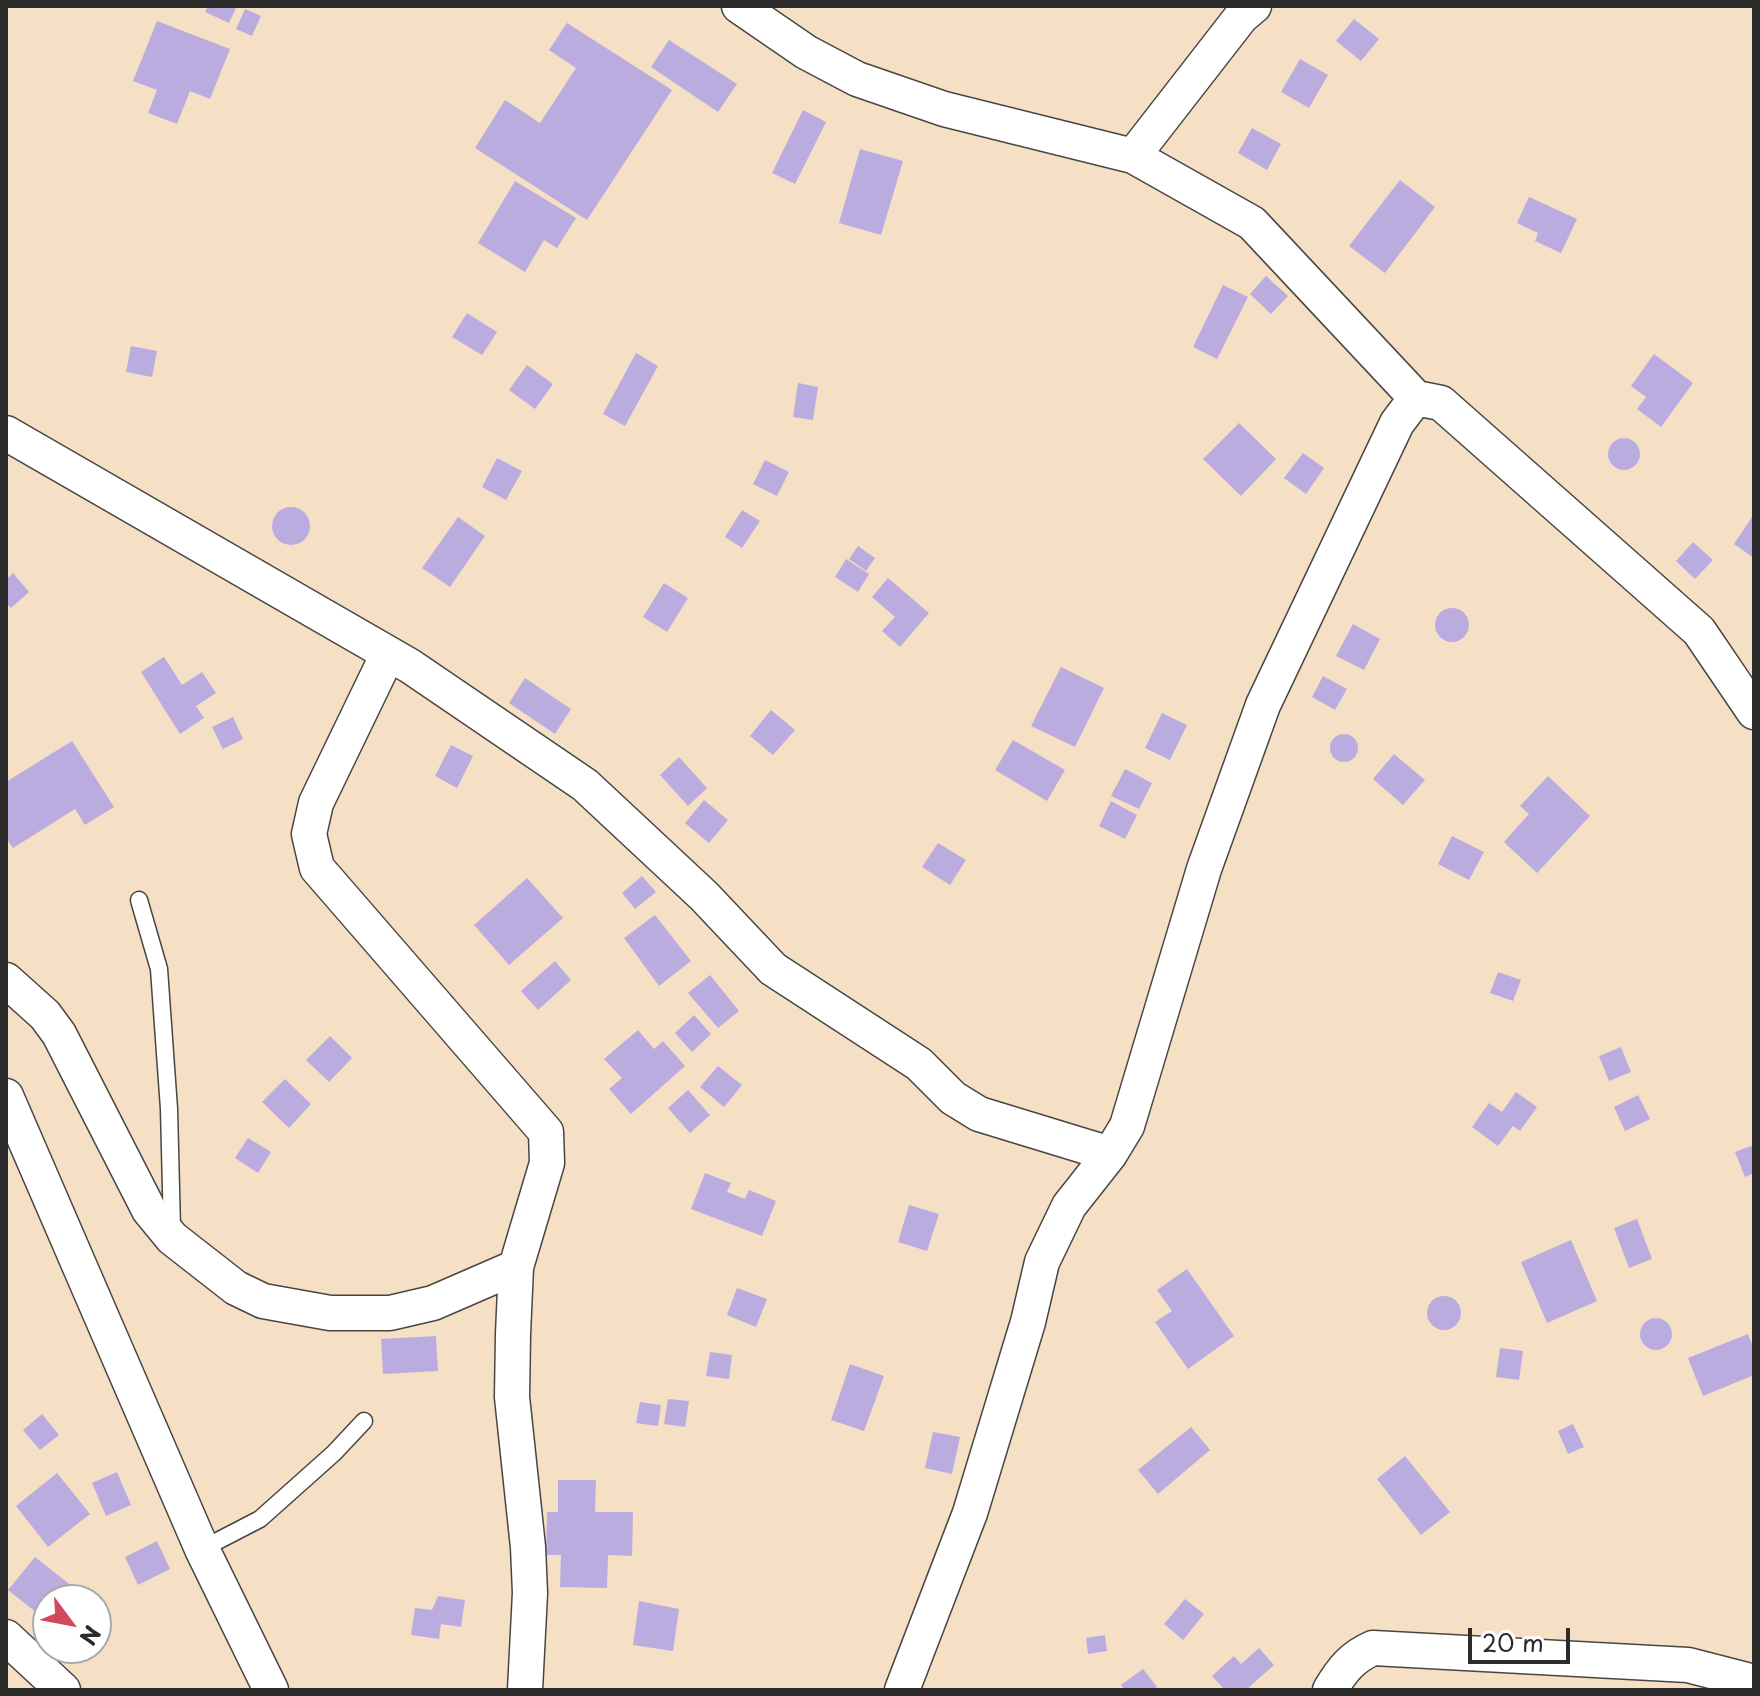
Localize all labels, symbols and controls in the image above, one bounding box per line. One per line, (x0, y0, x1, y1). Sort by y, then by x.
north arrow (32, 1584, 112, 1664)
scale bar (1472, 1612, 1574, 1662)
text: N (72, 1620, 110, 1652)
text: 20 m (1482, 1624, 1544, 1660)

